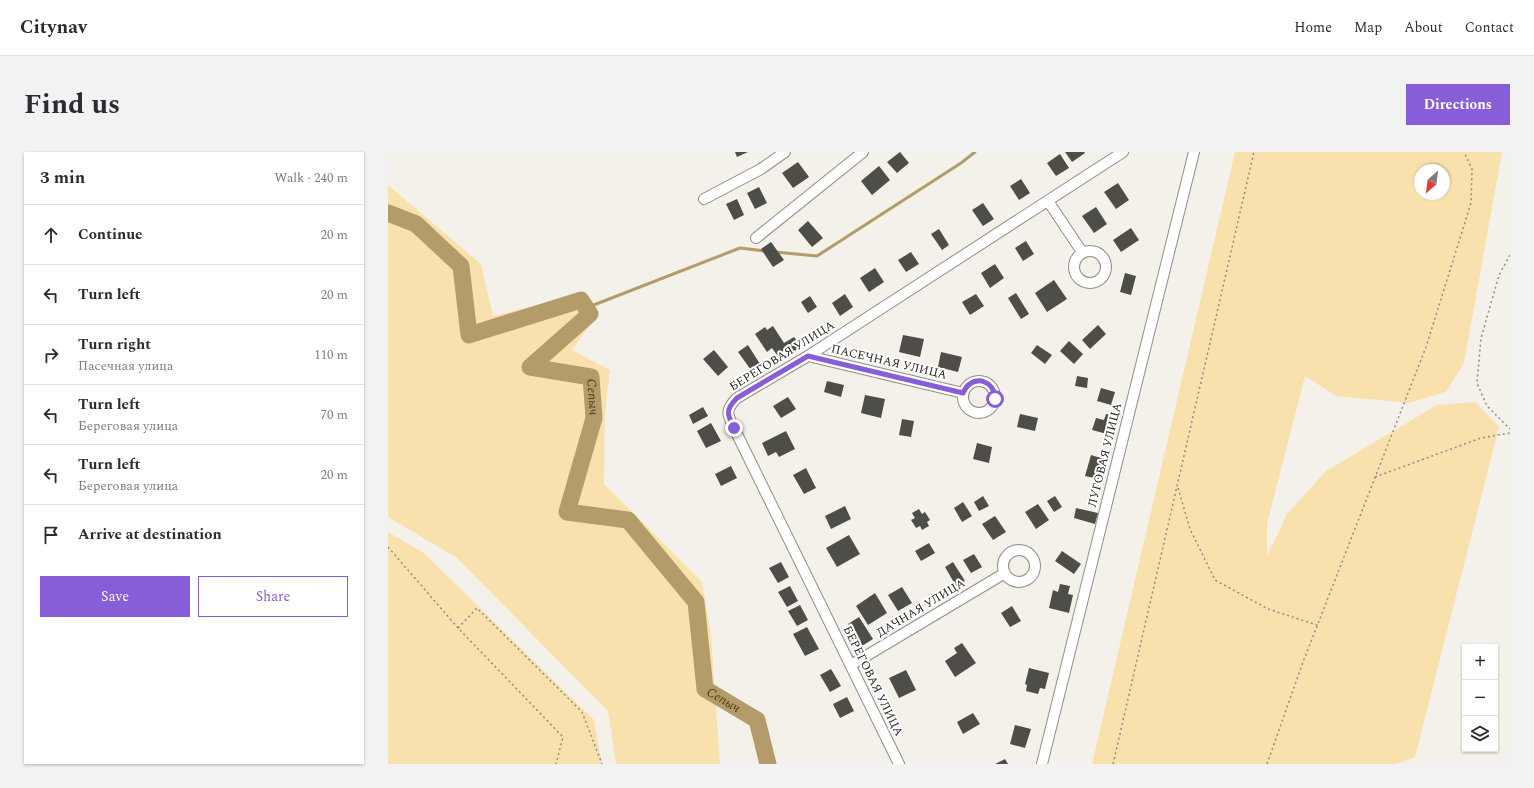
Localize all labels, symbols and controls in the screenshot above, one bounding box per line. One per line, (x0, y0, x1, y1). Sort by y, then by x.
text: Citynav (20, 13, 87, 42)
text: Home (1294, 17, 1332, 38)
text: Map (1354, 17, 1382, 38)
text: About (1404, 17, 1443, 38)
text: Contact (1465, 17, 1514, 38)
text: Find us (24, 83, 120, 126)
button: Directions (1406, 84, 1510, 125)
north arrow (1414, 164, 1450, 200)
text: 3 min (40, 165, 85, 191)
text: Walk · 240 m (274, 168, 348, 188)
text: Continue (78, 223, 143, 246)
icon: ahead (40, 224, 62, 246)
text: 20 m (321, 225, 348, 245)
text: Turn left (78, 283, 140, 306)
icon: left (40, 284, 62, 306)
text: 20 m (321, 285, 348, 305)
street label: БЕРЕГОВАЯ УЛИЦА (726, 316, 838, 396)
text: Turn right (78, 333, 151, 356)
street label: ПАСЕЧНАЯ УЛИЦА (829, 339, 949, 385)
icon: right (40, 344, 62, 366)
text: 110 m (314, 345, 348, 365)
text: Пасечная улица (78, 356, 173, 376)
water label: Сепыч (581, 378, 604, 416)
route start (986, 390, 1004, 408)
text: Turn left (78, 393, 140, 416)
street label: ЛУГОВАЯ УЛИЦА (1083, 401, 1127, 509)
icon: left (40, 404, 62, 426)
text: 70 m (321, 405, 348, 425)
text: Береговая улица (78, 416, 178, 436)
route end (725, 419, 743, 437)
text: Turn left (78, 453, 140, 476)
icon: left (40, 464, 62, 486)
text: 20 m (321, 465, 348, 485)
text: Береговая улица (78, 476, 178, 496)
text: Arrive at destination (78, 523, 222, 546)
icon: arrive (40, 524, 62, 546)
street label: ДАЧНАЯ УЛИЦА (873, 574, 969, 642)
button: Save (40, 576, 190, 617)
button: Share (198, 576, 348, 617)
street label: БЕРЕГОВАЯ УЛИЦА (838, 622, 908, 740)
map controls (1462, 644, 1498, 752)
button: + (1462, 644, 1498, 680)
button: − (1462, 680, 1498, 716)
water label: Сепыч (703, 682, 745, 718)
button: layers (1462, 716, 1498, 752)

